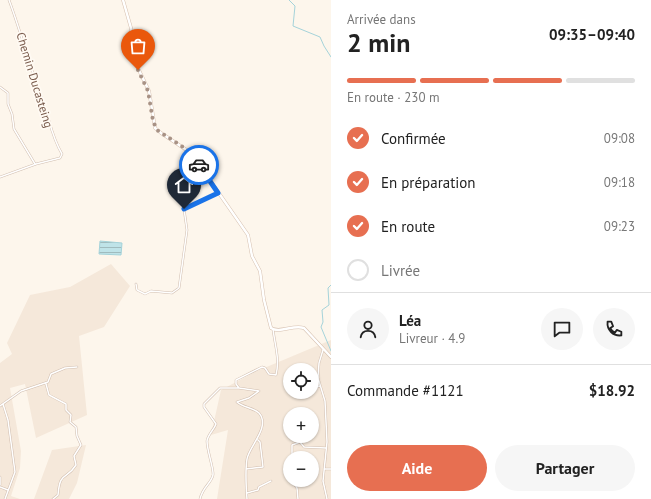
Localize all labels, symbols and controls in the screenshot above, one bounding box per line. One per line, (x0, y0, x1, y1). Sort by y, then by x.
text: Arrivée dans (347, 11, 416, 28)
text: 09:35–09:40 (549, 25, 635, 44)
text: 2 min (347, 26, 410, 59)
pin (121, 29, 155, 70)
street label: Chemin Ducasteing (13, 30, 57, 130)
icon: bag (127, 35, 149, 57)
text: En route · 230 m (347, 89, 440, 106)
icon: check (347, 127, 369, 149)
text: Confirmée (381, 129, 446, 148)
text: 09:08 (604, 130, 635, 147)
courier (179, 145, 219, 185)
icon: car (188, 154, 210, 176)
pin (167, 168, 201, 209)
icon: check (347, 171, 369, 193)
text: En préparation (381, 173, 476, 192)
icon: home (173, 174, 195, 196)
text: 09:18 (604, 174, 635, 191)
icon: check (347, 215, 369, 237)
text: En route (381, 217, 435, 236)
text: 09:23 (604, 218, 635, 235)
text: Livrée (381, 261, 420, 280)
button: person (347, 308, 389, 350)
button: chat (541, 308, 583, 350)
button: phone (593, 308, 635, 350)
text: Léa (399, 311, 421, 330)
text: Livreur · 4.9 (399, 330, 465, 347)
map controls (283, 363, 319, 487)
button: locate (283, 363, 319, 399)
text: Commande #1121 (347, 381, 464, 400)
text: $18.92 (589, 381, 635, 400)
button: + (283, 407, 319, 443)
button: Aide (347, 445, 487, 491)
button: Partager (495, 445, 635, 491)
button: − (283, 451, 319, 487)

